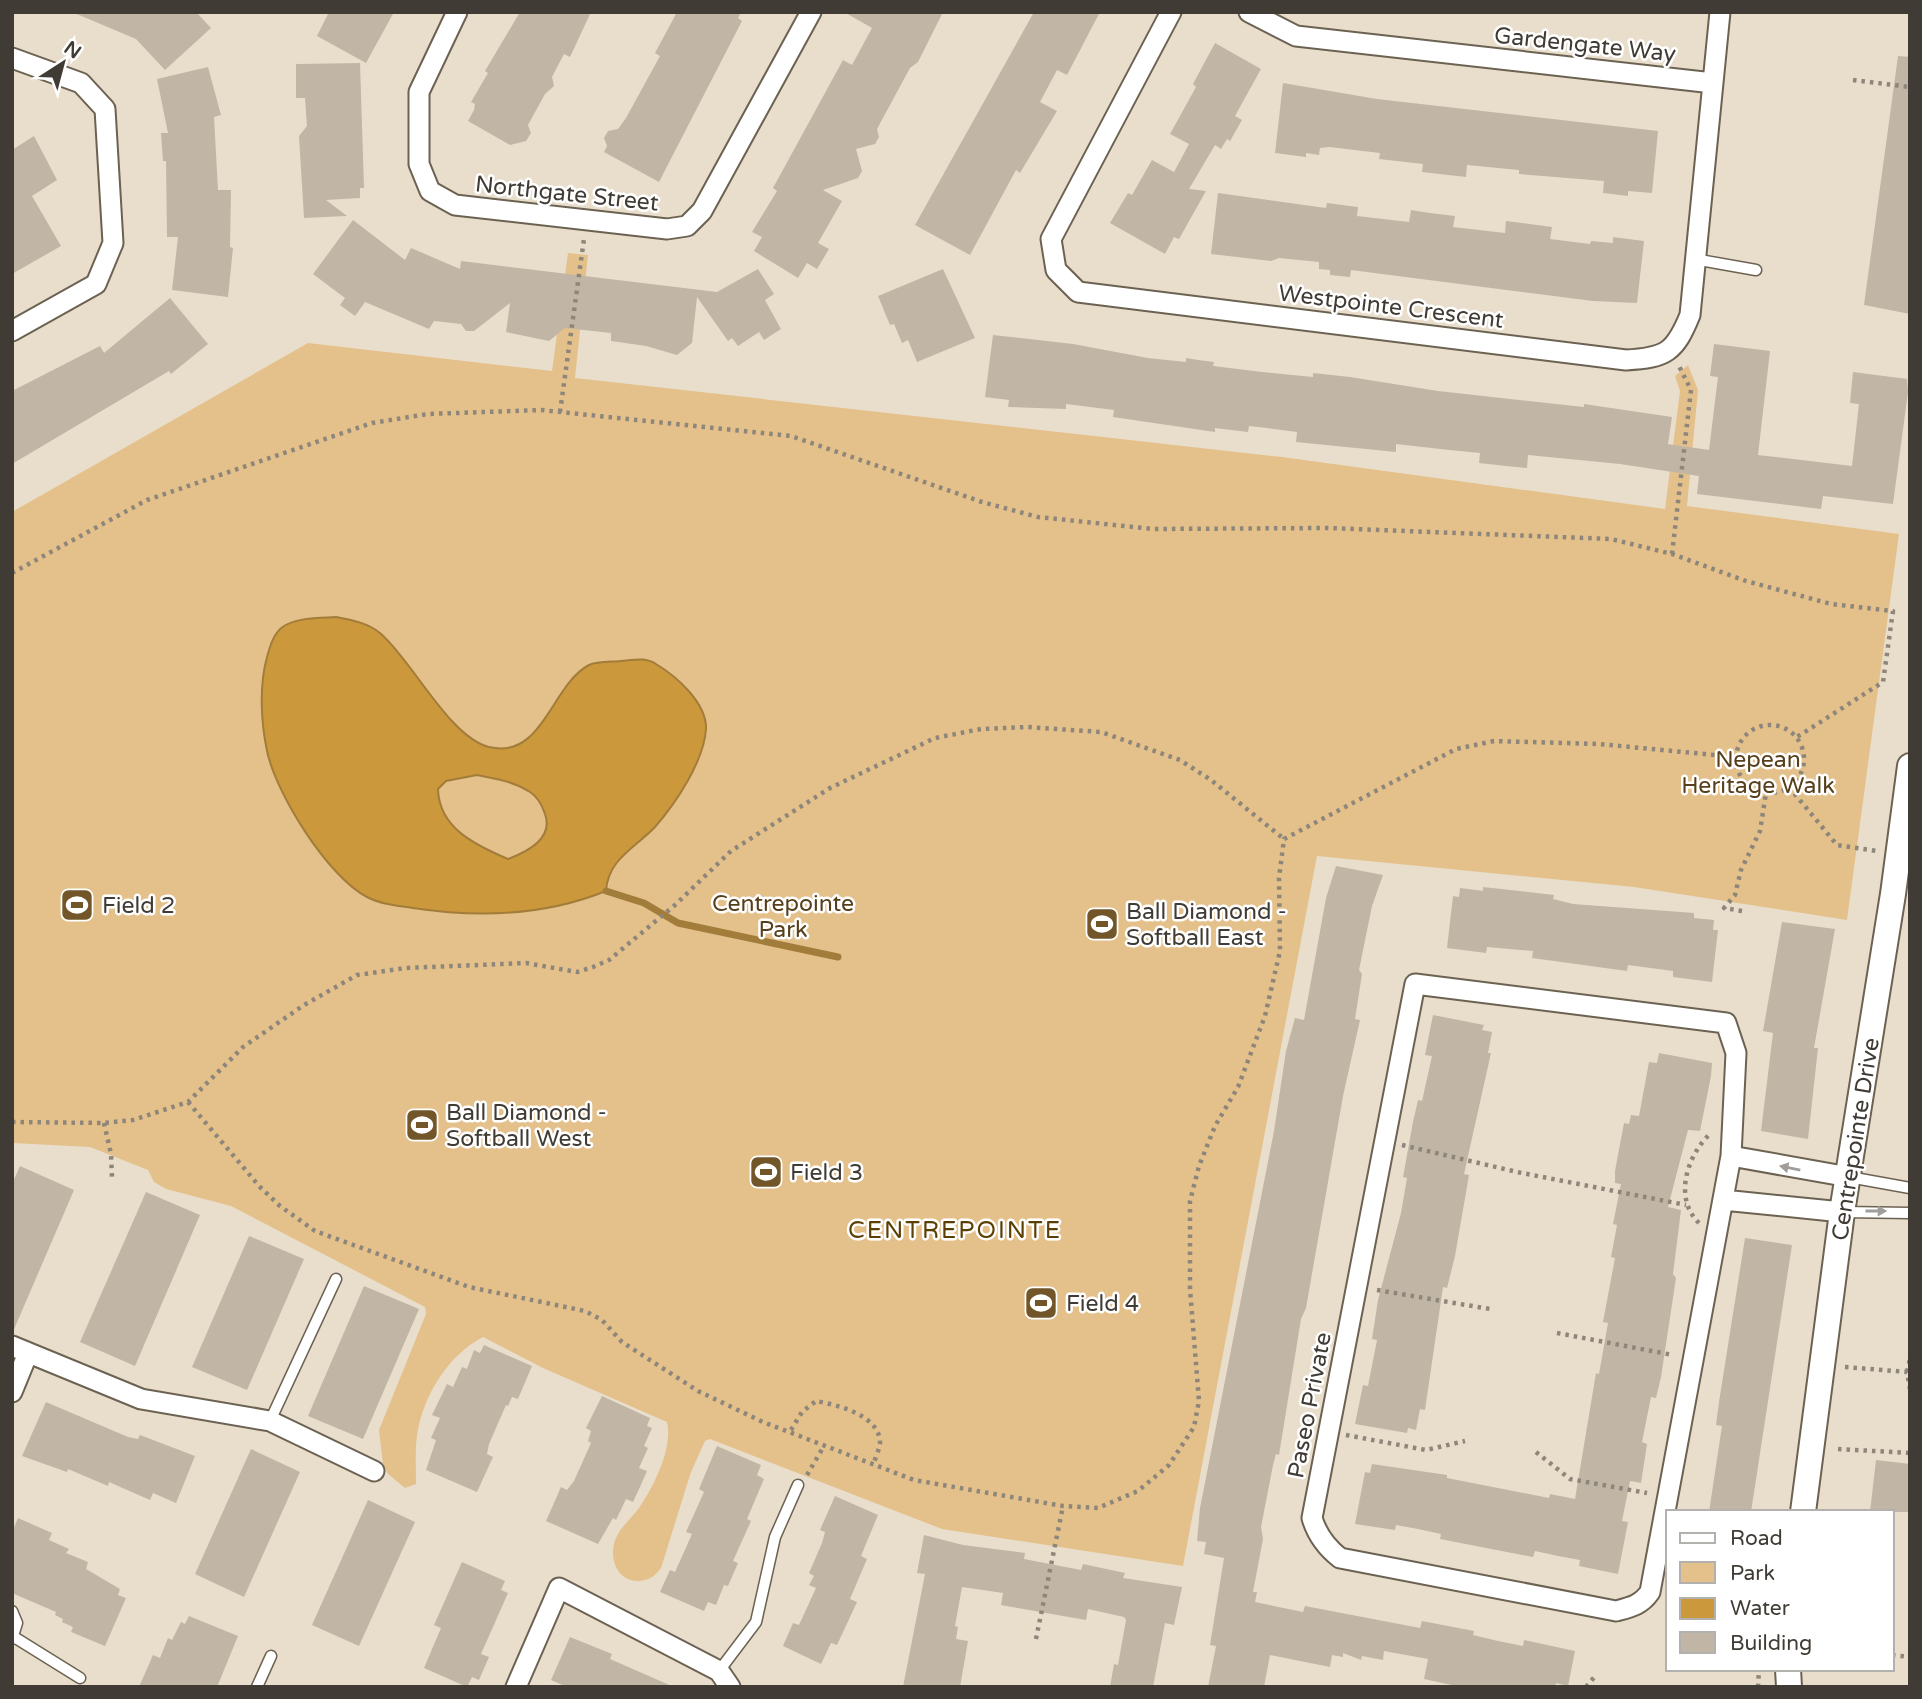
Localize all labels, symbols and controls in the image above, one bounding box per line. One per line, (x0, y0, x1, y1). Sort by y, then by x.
street label: Gardengate Way (1493, 22, 1677, 68)
north arrow (28, 28, 98, 98)
text: N (60, 37, 85, 63)
street label: Northgate Street (474, 170, 660, 218)
street label: Westpointe Crescent (1277, 279, 1505, 335)
park label: Nepean Heritage Walk (1681, 746, 1835, 800)
sports icon: Field 2 (58, 886, 96, 924)
park label: Centrepointe Park (712, 890, 854, 944)
place label: Field 2 (102, 892, 175, 920)
place label: Ball Diamond - Softball East (1126, 898, 1287, 952)
sports icon: Ball Diamond - Softball East (1083, 905, 1121, 943)
street label: Centrepointe Drive (1826, 1036, 1886, 1243)
place label: Ball Diamond - Softball West (446, 1099, 607, 1153)
sports icon: Ball Diamond - Softball West (403, 1106, 441, 1144)
sports icon: Field 3 (747, 1153, 785, 1191)
place label: Field 3 (790, 1159, 863, 1187)
one-way arrow (1779, 1162, 1801, 1173)
one-way arrow (1865, 1205, 1887, 1217)
district label: CENTREPOINTE (848, 1216, 1062, 1245)
sports icon: Field 4 (1022, 1284, 1060, 1322)
place label: Field 4 (1066, 1290, 1139, 1318)
street label: Paseo Private (1282, 1330, 1338, 1480)
legend (1666, 1510, 1894, 1671)
text: Road (1730, 1526, 1783, 1551)
text: Park (1730, 1561, 1775, 1586)
text: Water (1730, 1596, 1790, 1621)
text: Building (1730, 1631, 1812, 1656)

